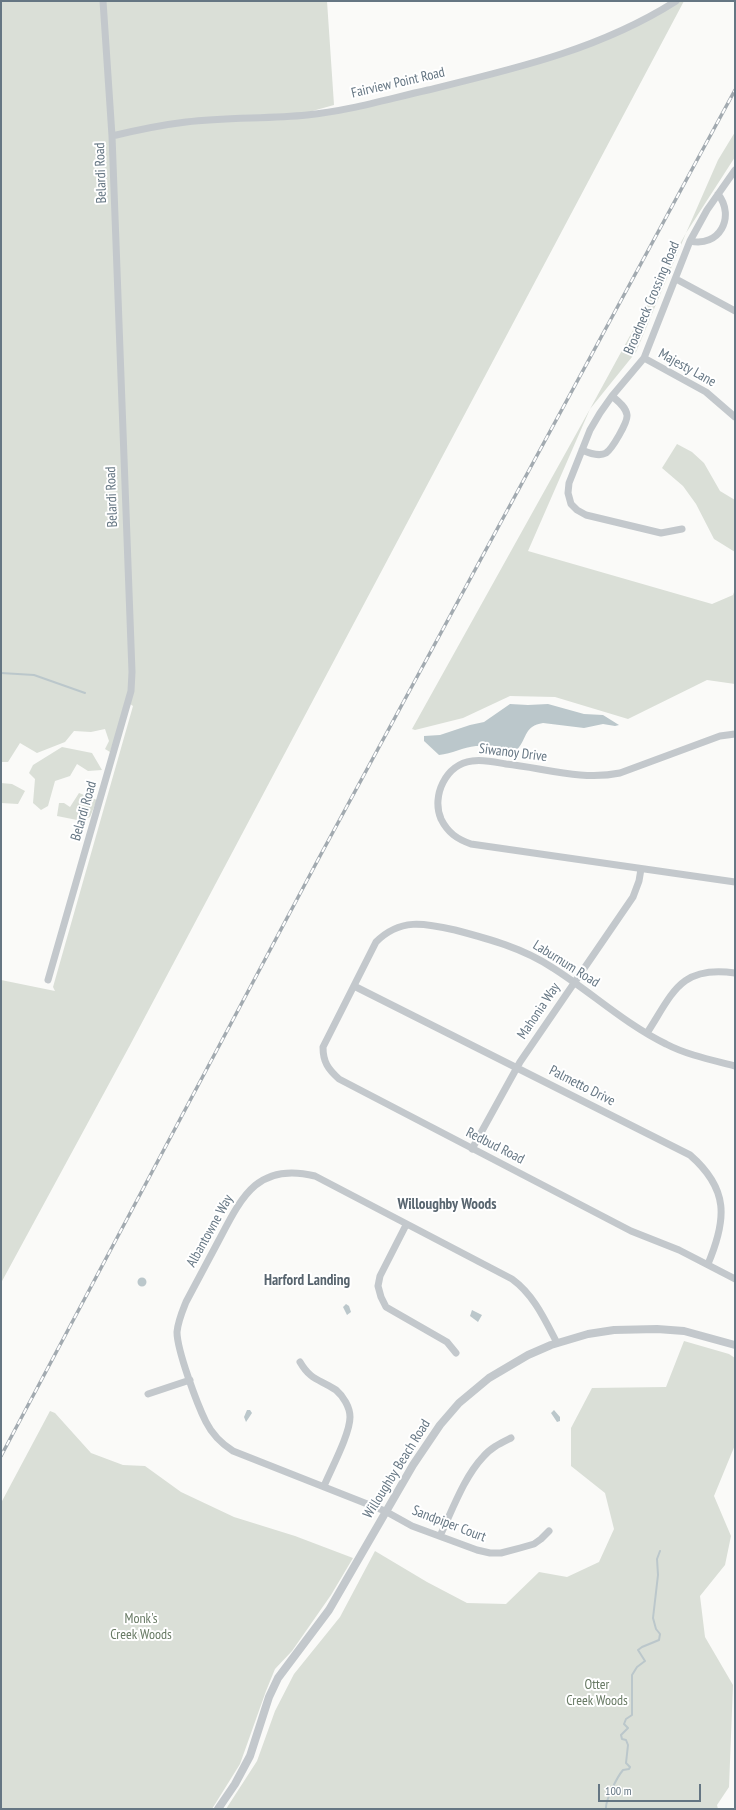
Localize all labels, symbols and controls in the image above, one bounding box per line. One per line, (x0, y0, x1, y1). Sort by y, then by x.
street label: Fairview Point Road (350, 64, 446, 102)
street label: Belardi Road (92, 142, 110, 204)
street label: Broadneck Crossing Road (621, 239, 683, 357)
street label: Majesty Lane (655, 345, 719, 391)
street label: Belardi Road (103, 466, 121, 528)
street label: Siwanoy Drive (478, 740, 548, 766)
street label: Belardi Road (68, 779, 100, 843)
street label: Laburnum Road (530, 937, 602, 991)
street label: Mahonia Way (514, 980, 564, 1042)
street label: Palmetto Drive (546, 1062, 618, 1110)
street label: Redbud Road (463, 1124, 527, 1168)
street label: Albantowne Way (183, 1192, 237, 1270)
district label: Willoughby Woods (397, 1196, 497, 1214)
district label: Harford Landing (264, 1272, 350, 1290)
street label: Willoughby Beach Road (360, 1416, 434, 1522)
street label: Sandpiper Court (410, 1502, 488, 1546)
park label: Monk's Creek Woods (110, 1611, 172, 1644)
park label: Otter Creek Woods (566, 1677, 628, 1710)
scale bar (600, 1776, 703, 1802)
text: 100 m (605, 1783, 632, 1798)

